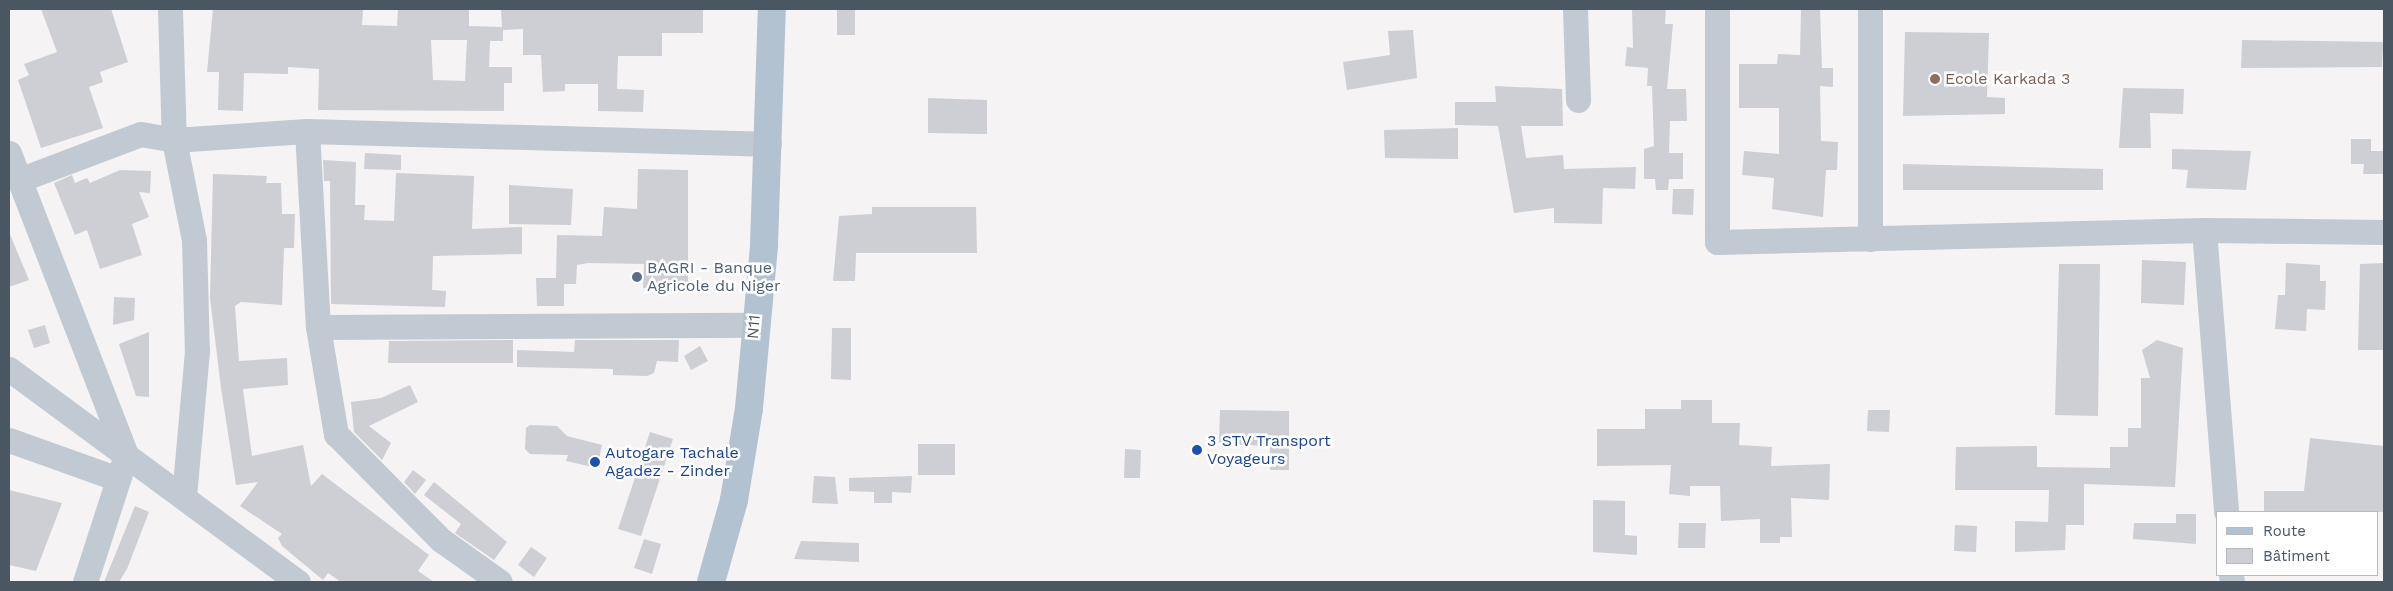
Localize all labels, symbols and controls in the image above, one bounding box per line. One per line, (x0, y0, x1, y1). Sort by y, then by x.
place label: Ecole Karkada 3 (1945, 69, 2071, 89)
marker: Ecole Karkada 3 (1929, 73, 1941, 85)
place label: BAGRI - Banque Agricole du Niger (647, 258, 781, 296)
marker: BAGRI - Banque Agricole du Niger (631, 271, 643, 283)
street label: N11 (743, 314, 765, 340)
place label: 3 STV Transport Voyageurs (1207, 431, 1332, 469)
place label: Autogare Tachale Agadez - Zinder (605, 443, 739, 481)
marker: 3 STV Transport Voyageurs (1191, 444, 1203, 456)
marker: Autogare Tachale Agadez - Zinder (589, 456, 601, 468)
legend (2216, 511, 2378, 576)
text: Route (2263, 522, 2306, 540)
text: Bâtiment (2263, 547, 2330, 565)

